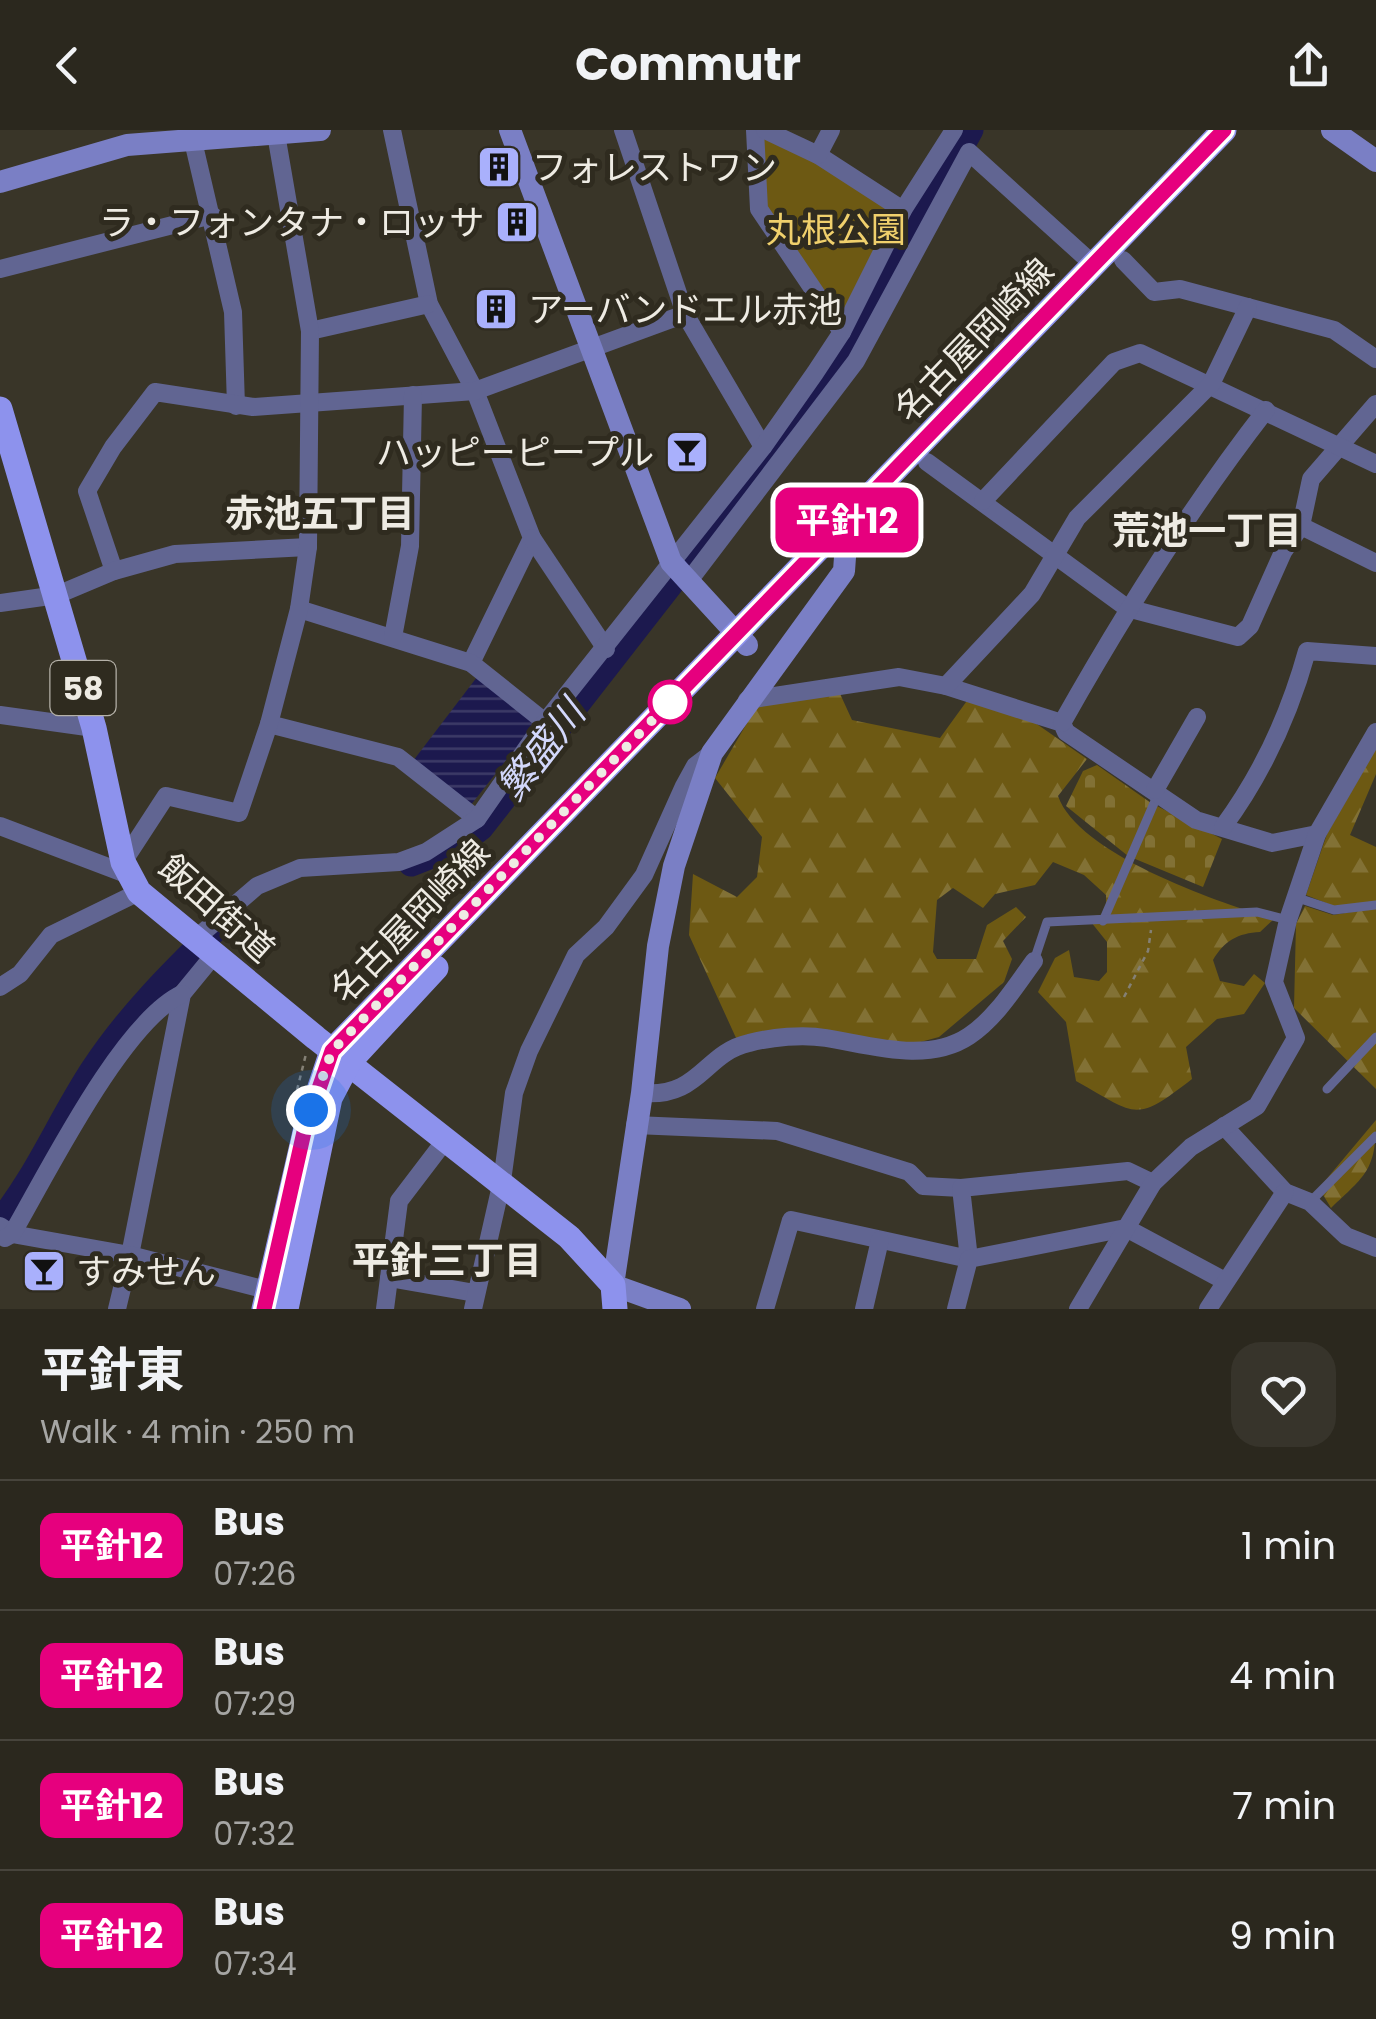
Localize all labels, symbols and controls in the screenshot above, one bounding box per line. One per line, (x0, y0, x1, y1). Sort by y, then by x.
text: Commutr (575, 33, 801, 96)
icon: back (40, 38, 95, 93)
icon: share (1281, 38, 1336, 93)
place label: フォレストワン (532, 143, 777, 192)
building icon: フォレストワン (476, 144, 522, 190)
place label: ラ・フォンタナ・ロッサ (99, 198, 484, 247)
building icon: ラ・フォンタナ・ロッサ (494, 199, 540, 245)
park label: 丸根公園 (766, 205, 906, 254)
street label: 名古屋岡崎線 (883, 247, 1065, 433)
place label: アーバンドエル赤池 (528, 285, 842, 334)
building icon: アーバンドエル赤池 (473, 286, 519, 332)
place label: ハッピーピープル (376, 428, 654, 477)
bar icon: ハッピーピープル (664, 429, 710, 475)
district label: 赤池五丁目 (225, 487, 415, 540)
line badge: 平針12 (777, 488, 917, 552)
text: 平針12 (795, 496, 899, 545)
district label: 荒池一丁目 (1112, 504, 1302, 557)
road number: 58 (51, 661, 116, 715)
unlabelled marker (649, 681, 691, 723)
water label: 繁盛川 (485, 686, 599, 811)
street label: 名古屋岡崎線 (319, 828, 501, 1014)
street label: 飯田街道 (149, 843, 285, 973)
your location (286, 1085, 336, 1135)
district label: 平針三丁目 (352, 1234, 542, 1287)
place label: すみせん (76, 1247, 216, 1296)
bar icon: すみせん (21, 1248, 67, 1294)
text: 平針東 (40, 1337, 184, 1404)
button: heart (1231, 1342, 1336, 1447)
text: Walk · 4 min · 250 m (40, 1409, 355, 1454)
text: Bus (213, 1495, 285, 1548)
text: 1 min (1241, 1519, 1336, 1572)
text: 平針12 (60, 1521, 163, 1570)
text: 07:26 (213, 1551, 296, 1596)
text: Bus (213, 1625, 285, 1678)
text: 4 min (1229, 1649, 1336, 1702)
text: 平針12 (60, 1651, 163, 1700)
text: 07:29 (213, 1681, 296, 1726)
text: Bus (213, 1755, 285, 1808)
text: 7 min (1232, 1779, 1336, 1832)
text: 平針12 (60, 1781, 163, 1830)
text: 07:32 (213, 1811, 295, 1856)
text: Bus (213, 1885, 285, 1938)
text: 9 min (1229, 1909, 1336, 1962)
text: 平針12 (60, 1911, 163, 1960)
text: 07:34 (213, 1941, 297, 1986)

